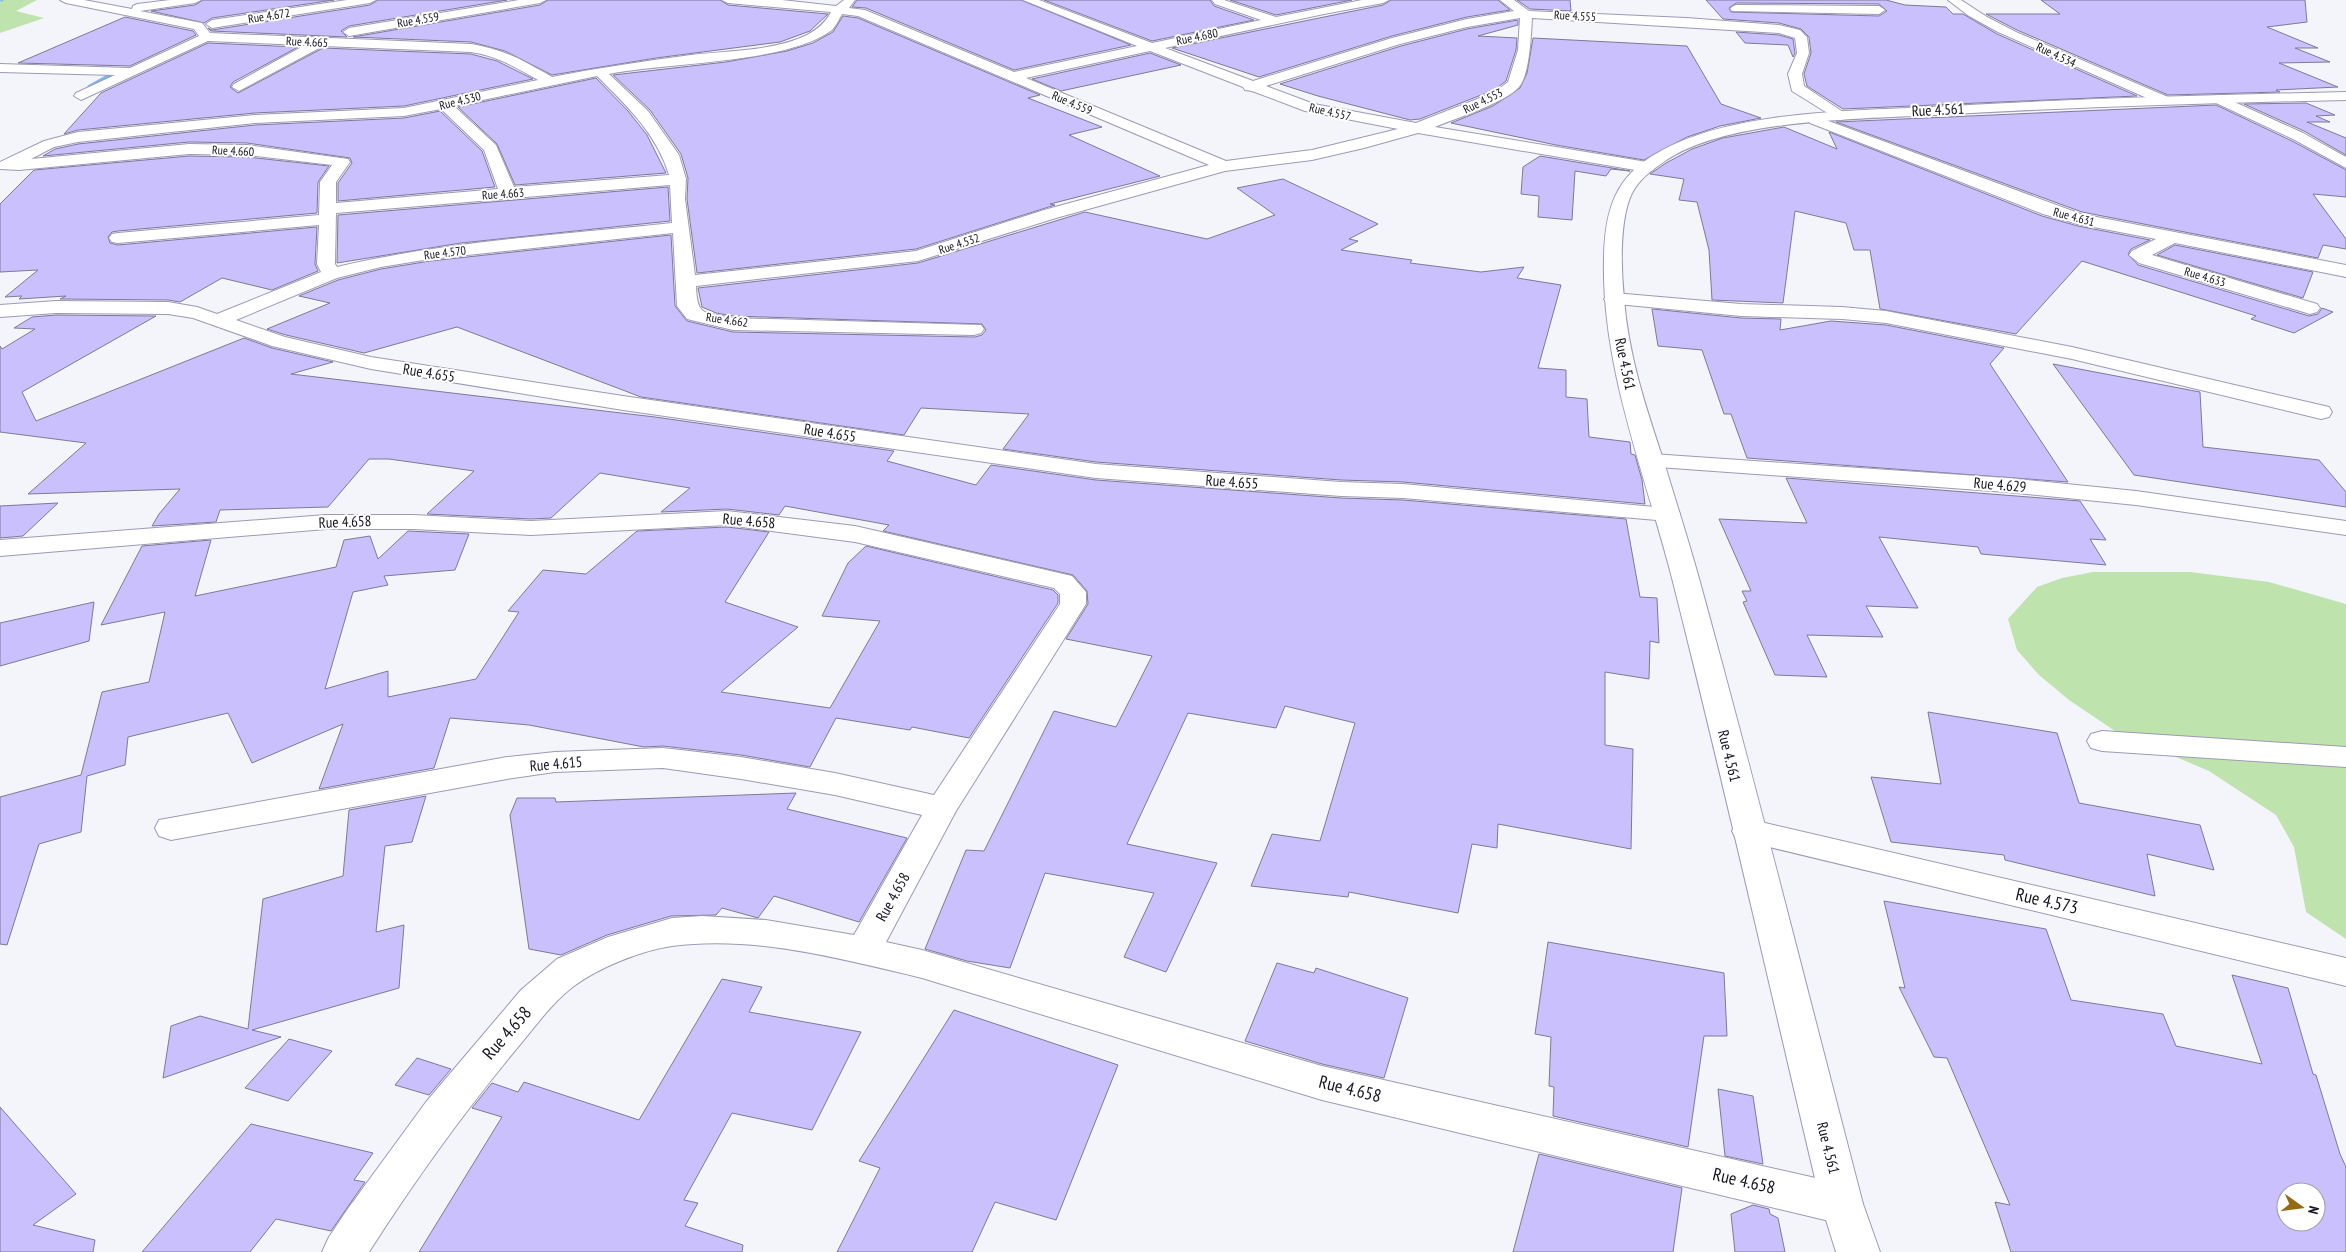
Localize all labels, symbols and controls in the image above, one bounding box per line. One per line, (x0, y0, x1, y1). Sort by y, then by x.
street label: Rue 4.672 (247, 5, 291, 26)
street label: Rue 4.555 (1554, 7, 1596, 24)
street label: Rue 4.559 (396, 8, 440, 31)
street label: Rue 4.680 (1175, 25, 1219, 48)
street label: Rue 4.665 (286, 33, 328, 50)
street label: Rue 4.534 (2034, 39, 2079, 71)
street label: Rue 4.553 (1461, 85, 1505, 117)
street label: Rue 4.559 (1050, 87, 1095, 118)
street label: Rue 4.530 (438, 88, 482, 113)
street label: Rue 4.557 (1308, 99, 1352, 124)
street label: Rue 4.561 (1911, 99, 1965, 120)
street label: Rue 4.660 (212, 142, 254, 159)
street label: Rue 4.663 (481, 185, 525, 202)
street label: Rue 4.631 (2052, 204, 2096, 229)
street label: Rue 4.532 (936, 230, 981, 257)
street label: Rue 4.570 (423, 242, 467, 263)
street label: Rue 4.633 (2183, 263, 2227, 290)
street label: Rue 4.662 (705, 309, 749, 330)
street label: Rue 4.561 (1611, 336, 1640, 392)
street label: Rue 4.655 (402, 359, 457, 386)
street label: Rue 4.655 (803, 419, 858, 446)
street label: Rue 4.655 (1205, 470, 1259, 493)
street label: Rue 4.629 (1973, 473, 2027, 496)
street label: Rue 4.658 (722, 509, 776, 532)
street label: Rue 4.658 (318, 511, 372, 532)
street label: Rue 4.561 (1714, 728, 1745, 784)
street label: Rue 4.615 (529, 752, 583, 775)
street label: Rue 4.658 (871, 869, 914, 924)
street label: Rue 4.573 (2014, 882, 2081, 919)
street label: Rue 4.658 (477, 1001, 536, 1064)
street label: Rue 4.658 (1317, 1070, 1384, 1107)
street label: Rue 4.561 (1813, 1120, 1844, 1176)
street label: Rue 4.658 (1711, 1162, 1778, 1199)
north arrow (2276, 1182, 2326, 1232)
text: N (2304, 1204, 2323, 1216)

